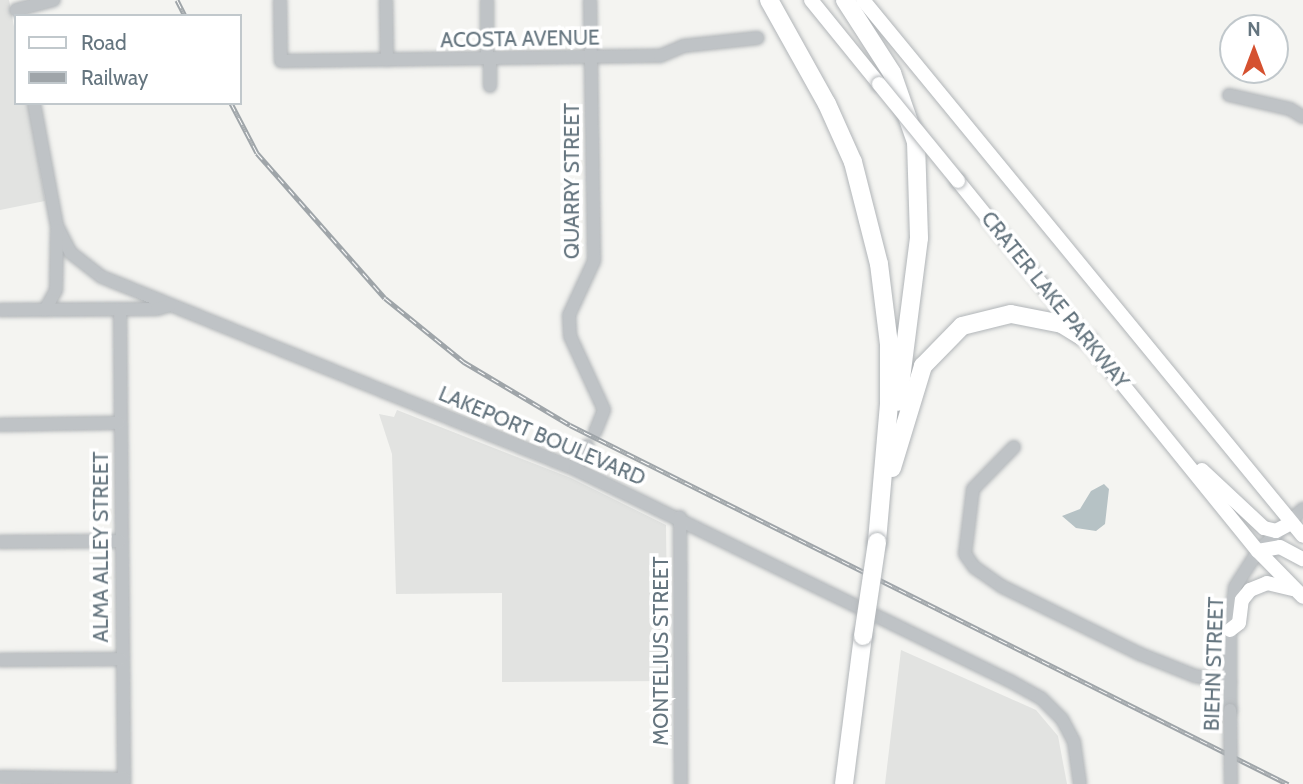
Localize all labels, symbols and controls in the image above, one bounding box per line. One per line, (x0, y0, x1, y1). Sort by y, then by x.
legend (14, 14, 242, 105)
north arrow (1219, 14, 1289, 84)
text: N (1247, 18, 1261, 41)
street label: ACOSTA AVENUE (440, 25, 600, 53)
text: Road (81, 30, 127, 55)
text: Railway (81, 65, 148, 90)
street label: QUARRY STREET (559, 103, 585, 259)
street label: CRATER LAKE PARKWAY (976, 206, 1134, 394)
street label: LAKEPORT BOULEVARD (435, 381, 649, 491)
street label: ALMA ALLEY STREET (88, 452, 114, 642)
street label: MONTELIUS STREET (648, 556, 674, 746)
street label: BIEHN STREET (1199, 596, 1229, 732)

